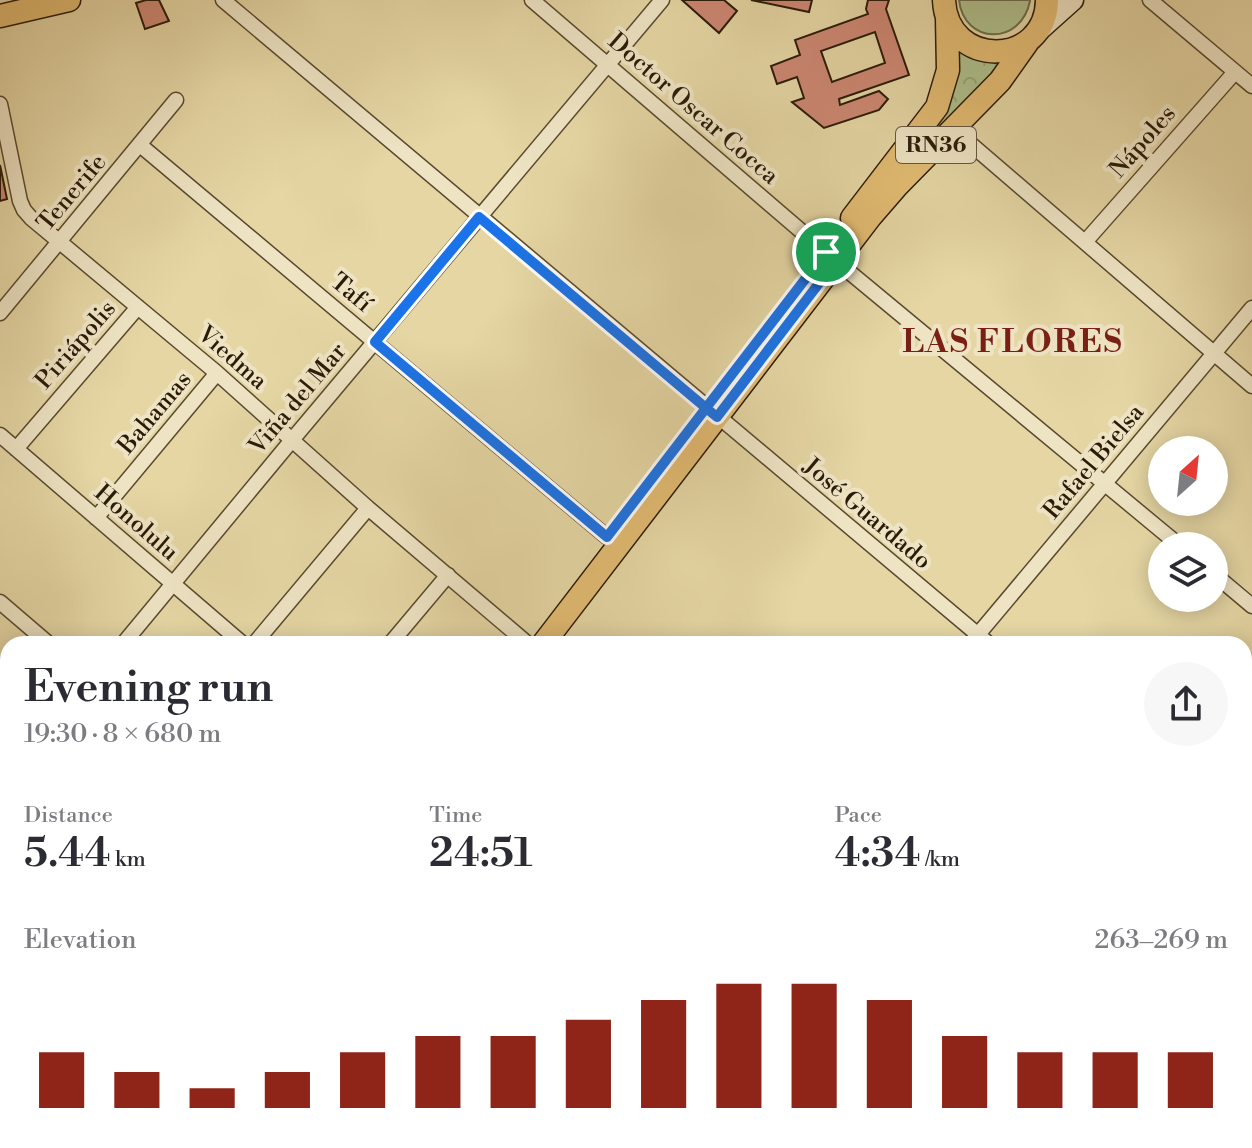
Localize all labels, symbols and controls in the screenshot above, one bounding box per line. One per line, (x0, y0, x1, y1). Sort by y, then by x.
street label: Doctor Oscar Cocca (601, 27, 785, 192)
street label: Nápoles (1103, 99, 1183, 185)
road number: RN36 (896, 127, 976, 163)
street label: Tenerife (31, 148, 113, 238)
pin (792, 218, 860, 286)
icon: arrive (804, 230, 848, 274)
street label: Tafí (324, 267, 379, 320)
street label: Piriápolis (29, 294, 123, 396)
street label: Viedma (190, 319, 274, 397)
district label: LAS FLORES (902, 322, 1124, 362)
street label: Viña del Mar (242, 337, 353, 462)
street label: Bahamas (111, 365, 198, 461)
street label: Rafael Bielsa (1037, 398, 1151, 526)
north arrow (1148, 436, 1228, 516)
map controls (1148, 436, 1228, 612)
street label: José Guardado (796, 451, 937, 576)
street label: Honolulu (88, 478, 185, 568)
button: layers (1148, 532, 1228, 612)
text: Evening run (24, 660, 273, 715)
button: share (1144, 662, 1228, 746)
text: 19:30 · 8 × 680 m (24, 718, 221, 750)
text: Distance (24, 802, 113, 829)
text: Time (429, 802, 482, 829)
text: Pace (835, 802, 882, 829)
text: 5.44 (24, 829, 111, 879)
text: 24:51 (429, 829, 533, 879)
text: 4:34 (835, 829, 921, 879)
text: km (111, 846, 146, 873)
text: /km (921, 846, 960, 873)
text: Elevation (24, 924, 137, 956)
text: 263–269 m (1095, 924, 1228, 956)

